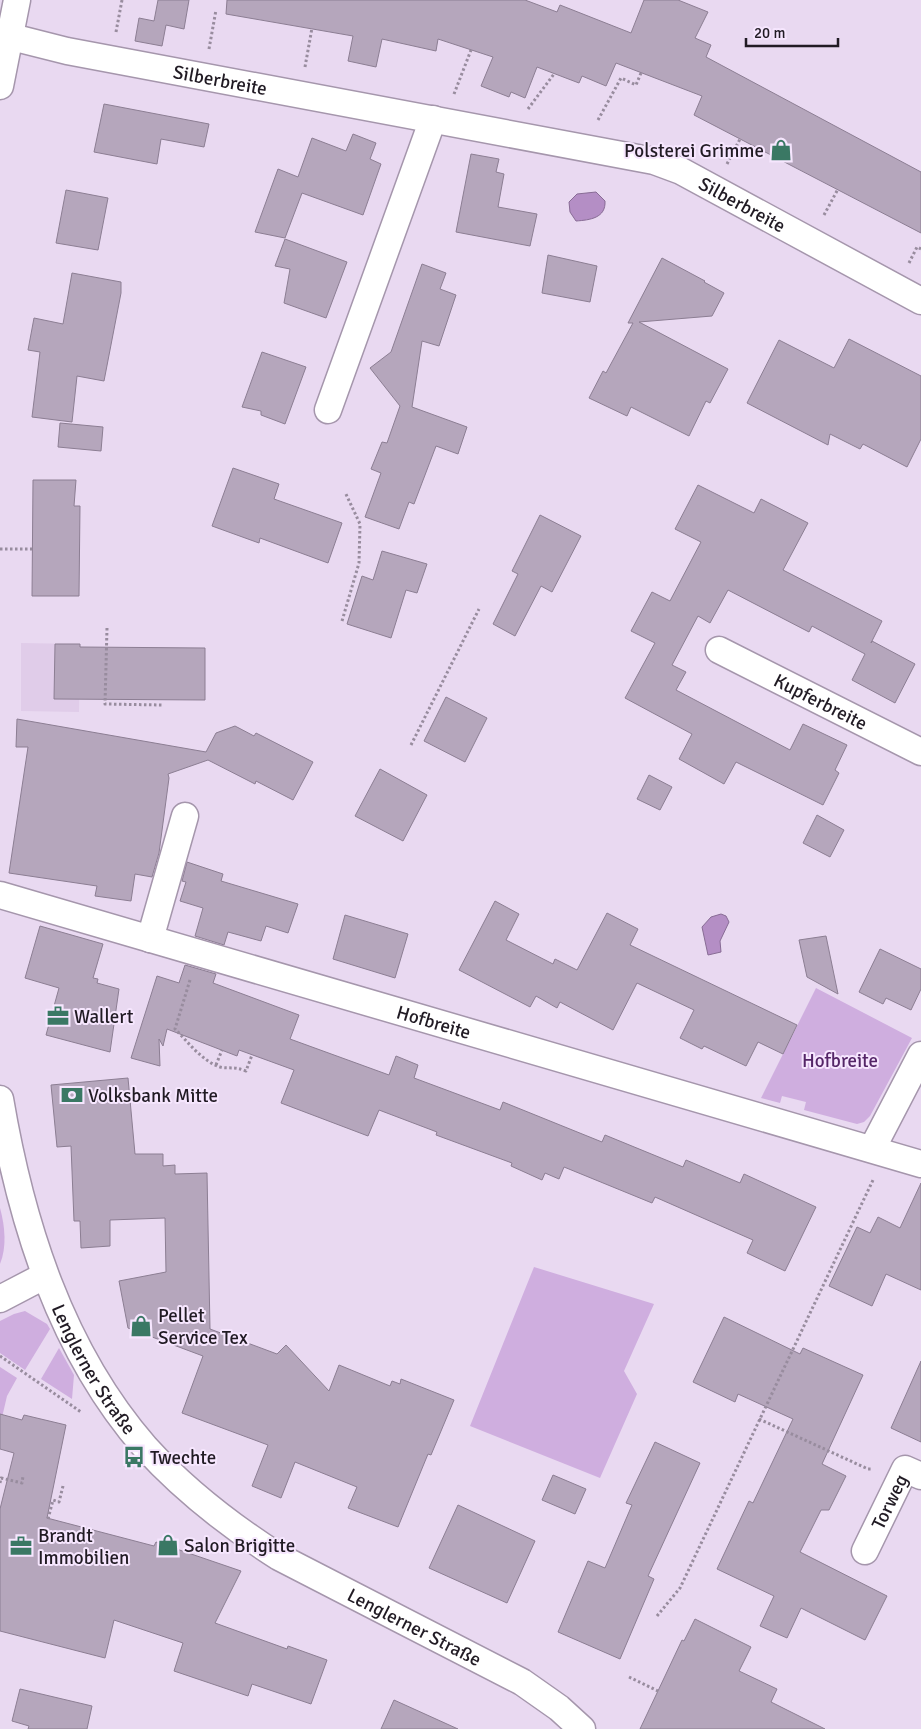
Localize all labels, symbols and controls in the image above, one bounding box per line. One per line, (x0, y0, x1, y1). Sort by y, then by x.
scale bar (746, 15, 838, 47)
text: 20 m (754, 24, 785, 42)
street label: Silberbreite (171, 60, 269, 101)
shop icon: Polsterei Grimme (768, 137, 794, 163)
place label: Polsterei Grimme (624, 139, 764, 163)
street label: Silberbreite (694, 172, 789, 238)
street label: Kupferbreite (770, 669, 871, 736)
street label: Hofbreite (394, 1000, 474, 1045)
office icon: Wallert (45, 1003, 71, 1029)
place label: Wallert (74, 1005, 134, 1029)
park label: Hofbreite (802, 1049, 878, 1073)
bank icon: Volksbank Mitte (59, 1082, 85, 1108)
place label: Volksbank Mitte (88, 1084, 218, 1108)
street label: Lenglerner Straße (46, 1300, 141, 1440)
place label: Pellet Service Tex (158, 1304, 248, 1350)
shop icon: Pellet Service Tex (128, 1313, 154, 1339)
bus stop icon: Twechte (121, 1444, 147, 1470)
place label: Twechte (150, 1446, 216, 1470)
street label: Torweg (866, 1471, 914, 1533)
place label: Brandt Immobilien (38, 1524, 129, 1570)
shop icon: Salon Brigitte (155, 1532, 181, 1558)
office icon: Brandt Immobilien (8, 1533, 34, 1559)
place label: Salon Brigitte (184, 1534, 295, 1558)
street label: Lenglerner Straße (343, 1583, 485, 1672)

